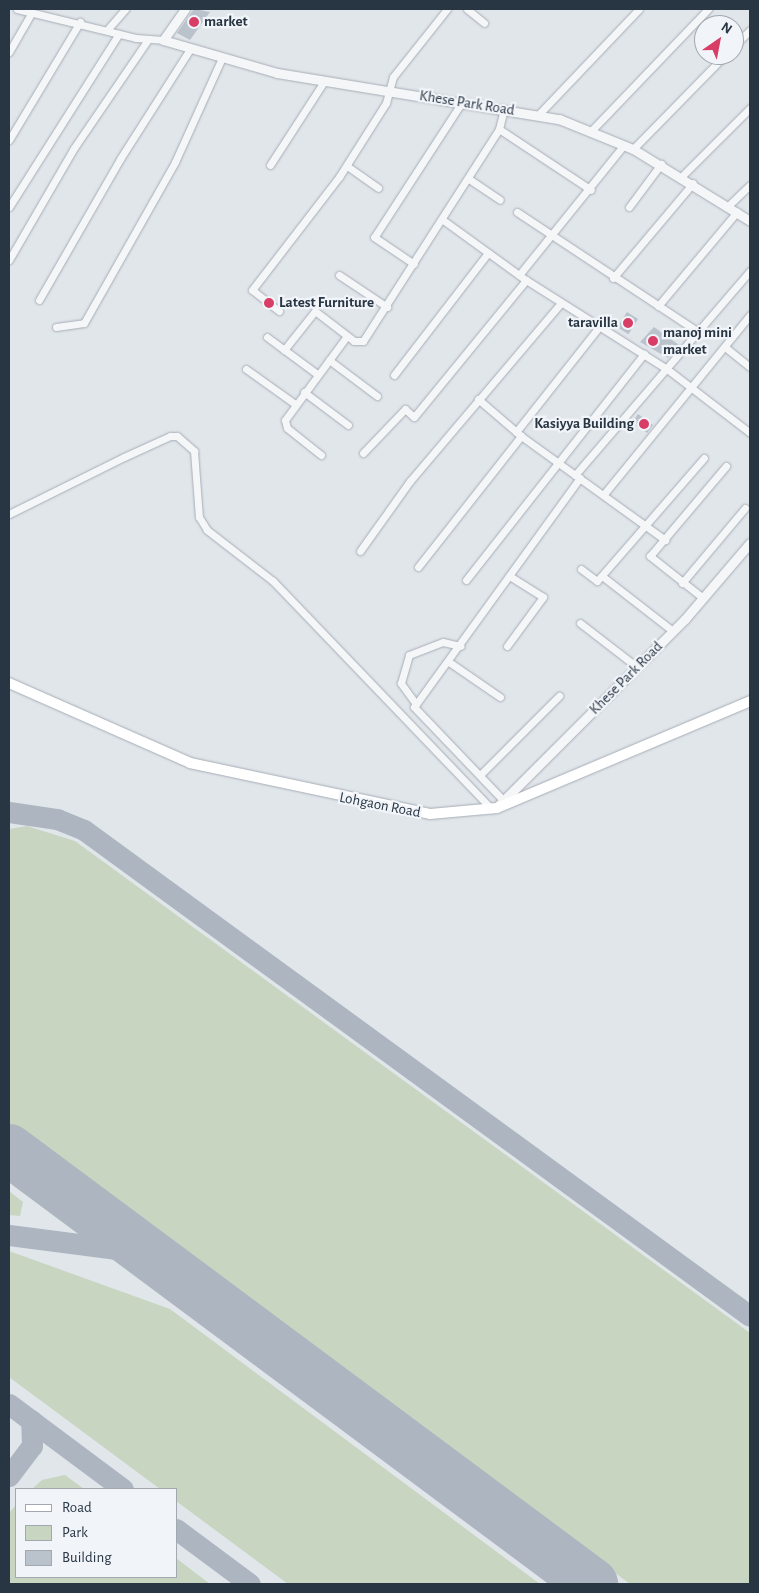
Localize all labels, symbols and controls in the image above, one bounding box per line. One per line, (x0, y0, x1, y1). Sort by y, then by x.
place label: market (204, 13, 248, 31)
north arrow (694, 15, 744, 65)
marker: market (188, 16, 200, 28)
text: N (719, 20, 735, 37)
street label: Khese Park Road (418, 87, 516, 119)
place label: Latest Furniture (279, 294, 374, 312)
marker: Latest Furniture (263, 297, 275, 309)
place label: taravilla (568, 314, 618, 332)
marker: taravilla (622, 317, 634, 329)
place label: manoj mini market (663, 323, 732, 358)
marker: manoj mini market (647, 335, 659, 347)
place label: Kasiyya Building (534, 415, 634, 433)
marker: Kasiyya Building (638, 418, 650, 430)
street label: Khese Park Road (586, 638, 666, 718)
street label: Lohgaon Road (338, 788, 422, 822)
legend (15, 1488, 178, 1578)
text: Road (62, 1500, 92, 1515)
text: Park (62, 1525, 88, 1540)
text: Building (62, 1550, 112, 1565)

